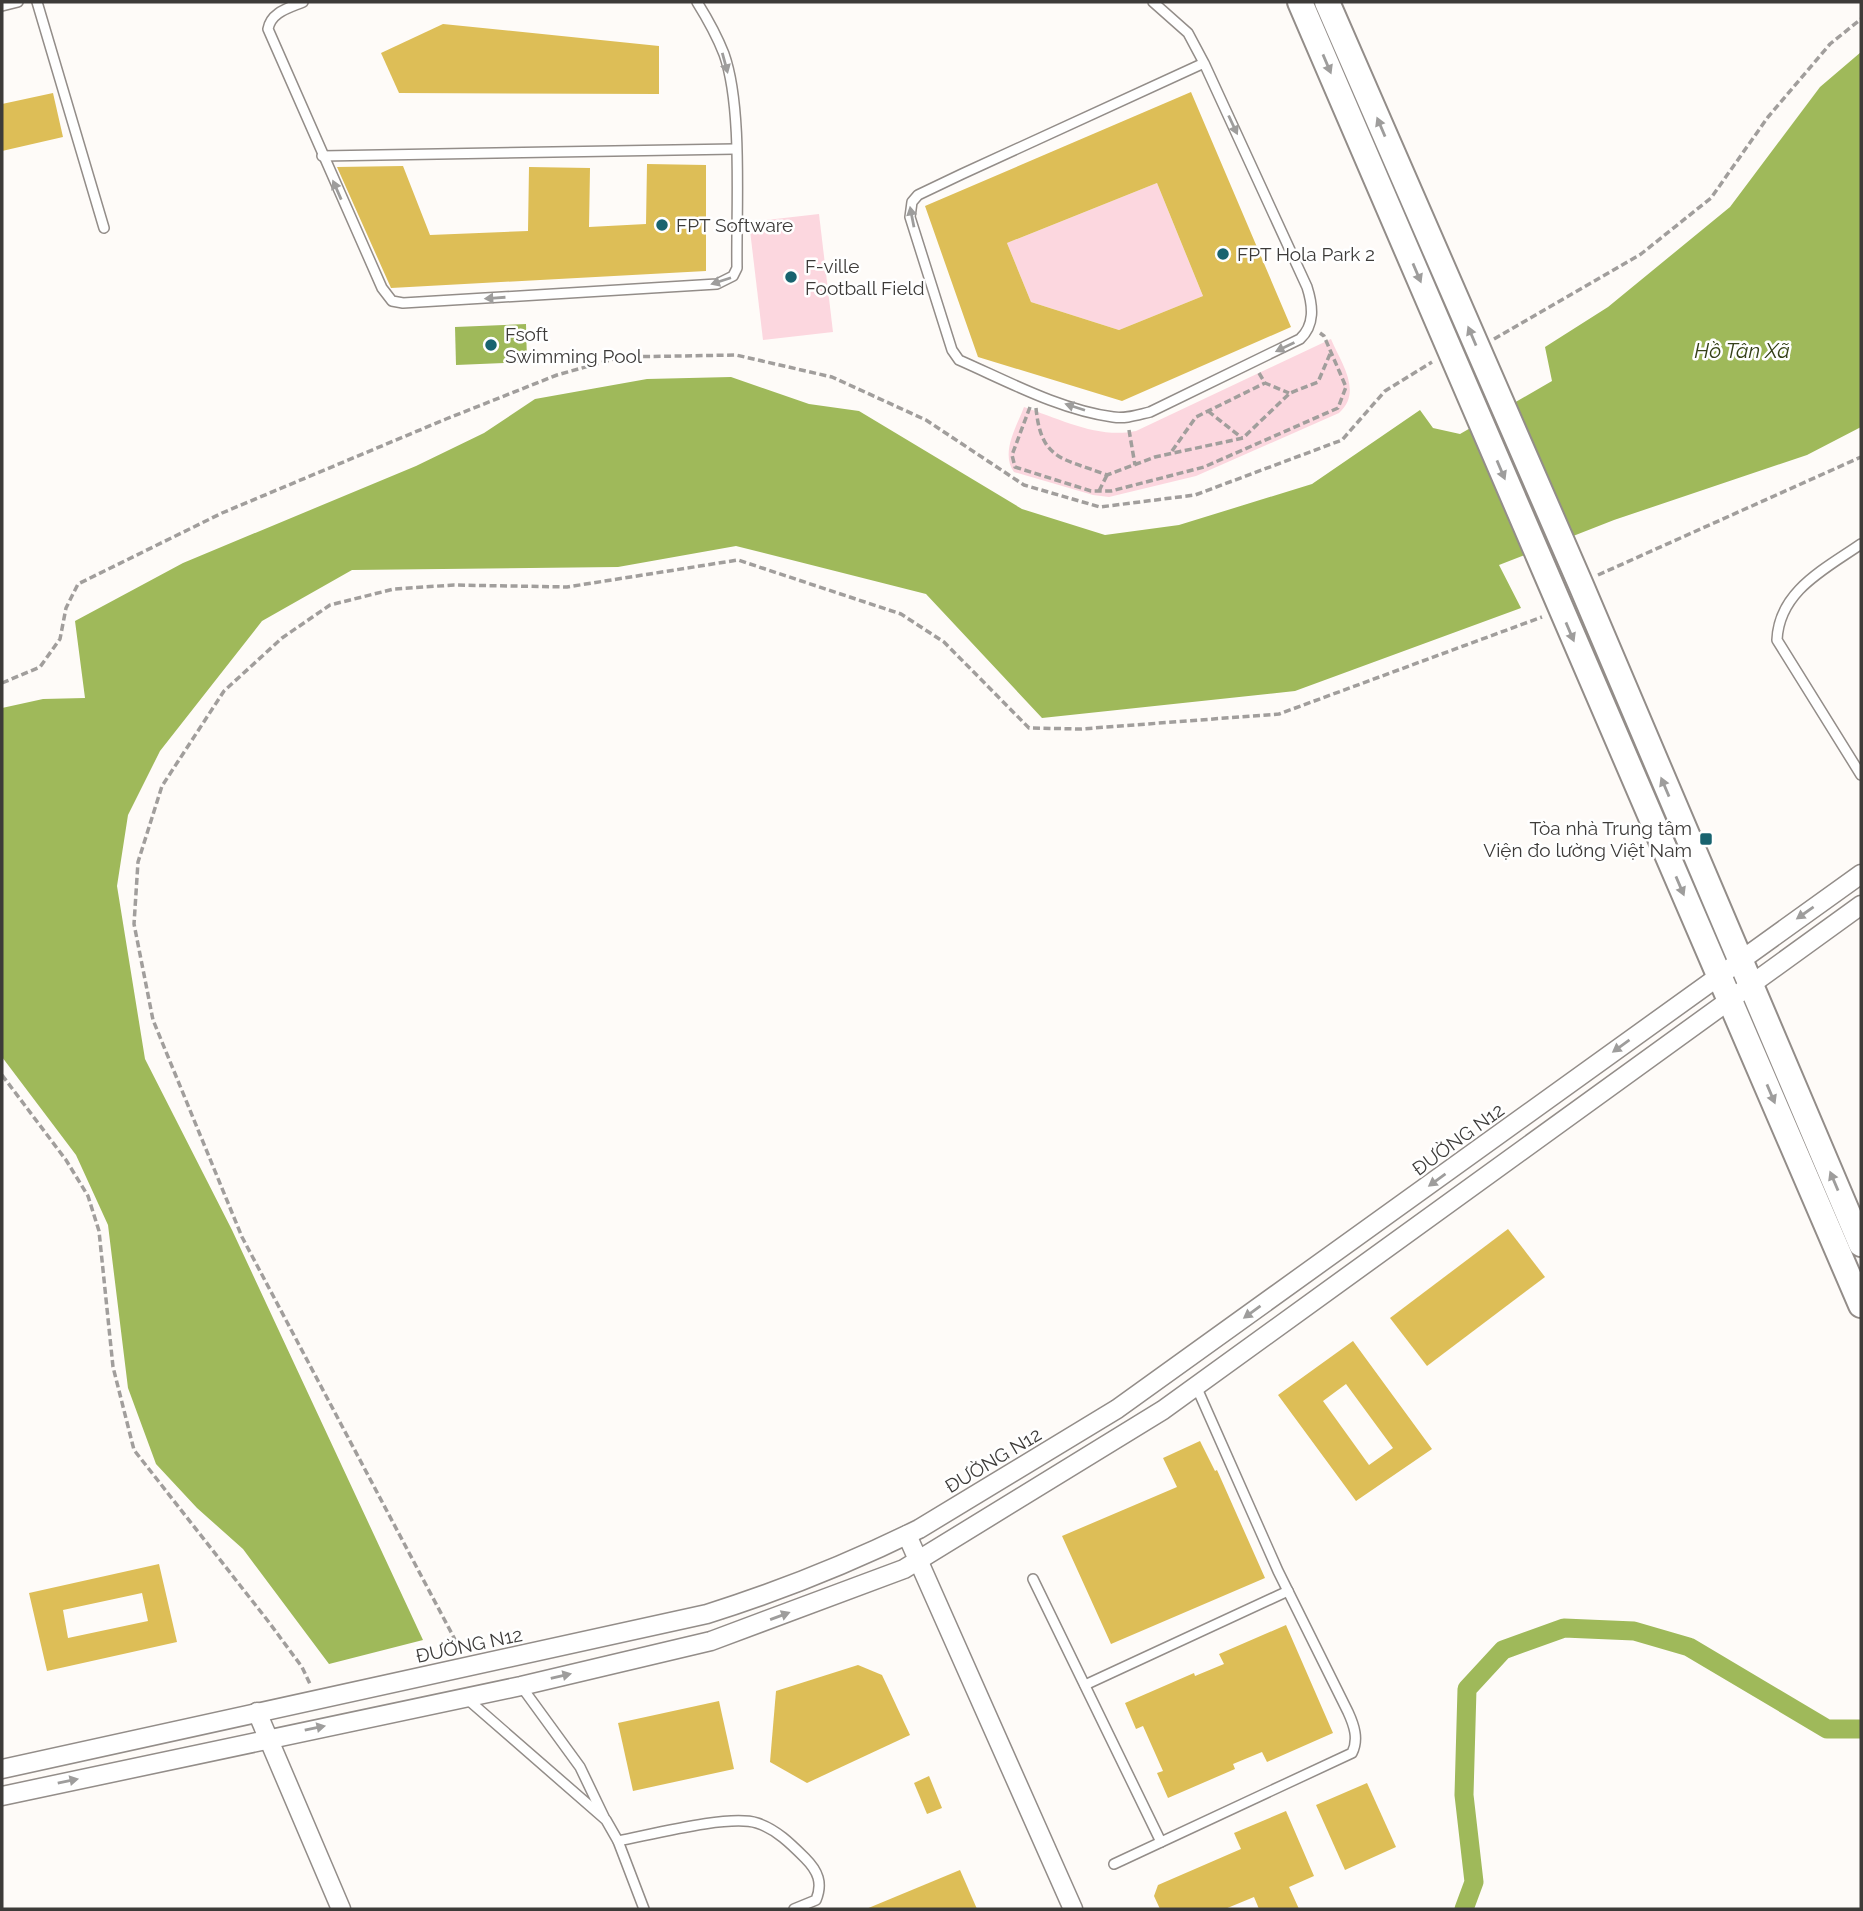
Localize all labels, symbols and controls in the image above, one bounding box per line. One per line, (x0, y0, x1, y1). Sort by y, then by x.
one-way arrow (721, 53, 731, 74)
one-way arrow (1322, 54, 1333, 75)
one-way arrow (1227, 115, 1238, 135)
one-way arrow (1375, 117, 1387, 137)
one-way arrow (331, 180, 343, 200)
one-way arrow (906, 206, 917, 228)
place label: FPT Software (676, 214, 793, 236)
marker: FPT Software (654, 217, 670, 233)
place label: FPT Hola Park 2 (1237, 243, 1375, 265)
marker: FPT Hola Park 2 (1215, 246, 1231, 262)
place label: F-ville Football Field (805, 255, 925, 299)
one-way arrow (1412, 263, 1423, 284)
marker: F-ville Football Field (783, 269, 799, 285)
one-way arrow (710, 276, 731, 286)
one-way arrow (484, 292, 506, 303)
place label: Fsoft Swimming Pool (505, 323, 643, 367)
one-way arrow (1466, 325, 1477, 346)
marker: Fsoft Swimming Pool (483, 337, 499, 353)
water label: Hồ Tân Xã (1694, 338, 1790, 363)
one-way arrow (1275, 341, 1296, 352)
one-way arrow (1064, 401, 1085, 411)
one-way arrow (1496, 460, 1507, 481)
one-way arrow (1564, 622, 1576, 642)
one-way arrow (1660, 776, 1671, 797)
place label: Tòa nhà Trung tâm Viện đo lường Việt Nam (1483, 817, 1692, 861)
marker: Tòa nhà Trung tâm Viện đo lường Việt Nam (1698, 831, 1714, 847)
one-way arrow (1675, 875, 1686, 896)
one-way arrow (1796, 906, 1814, 920)
one-way arrow (1612, 1039, 1630, 1053)
one-way arrow (1766, 1084, 1777, 1105)
street label: ĐƯỜNG N12 (1408, 1098, 1508, 1180)
one-way arrow (1828, 1171, 1840, 1191)
one-way arrow (1428, 1173, 1446, 1187)
one-way arrow (1243, 1305, 1261, 1319)
street label: ĐƯỜNG N12 (941, 1423, 1045, 1497)
one-way arrow (770, 1610, 791, 1621)
street label: ĐƯỜNG N12 (414, 1623, 524, 1667)
one-way arrow (550, 1670, 572, 1681)
one-way arrow (304, 1723, 326, 1734)
one-way arrow (57, 1776, 79, 1787)

